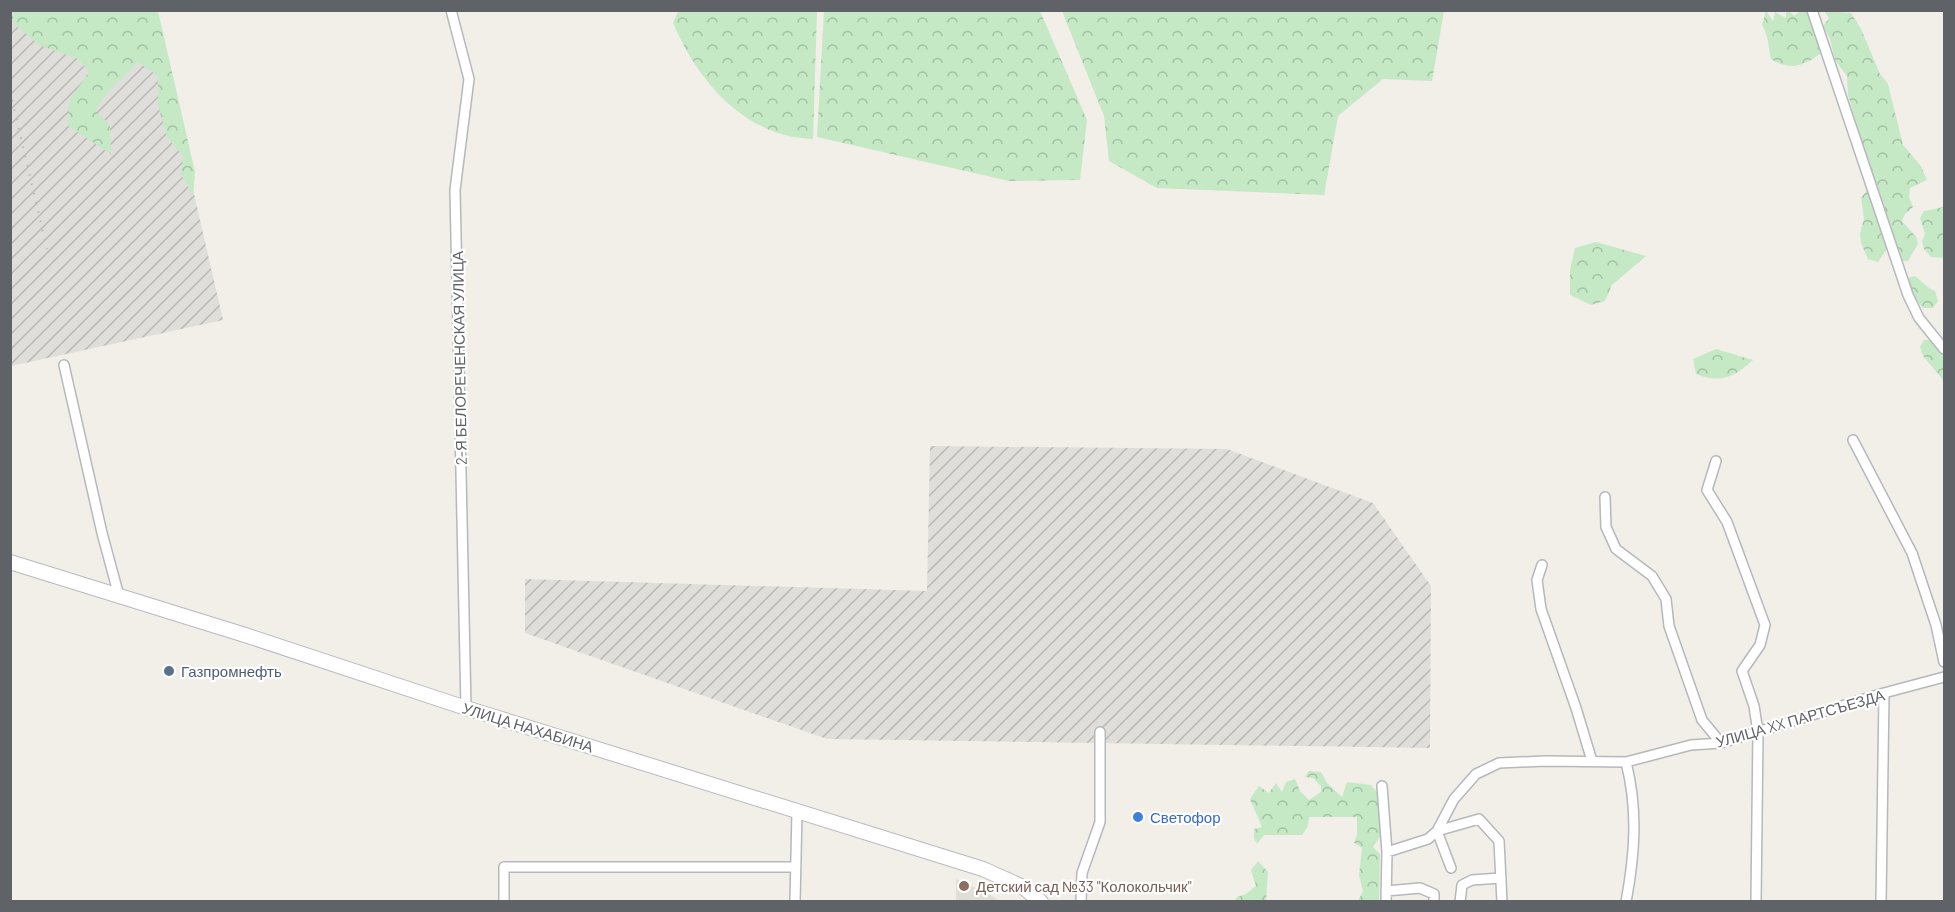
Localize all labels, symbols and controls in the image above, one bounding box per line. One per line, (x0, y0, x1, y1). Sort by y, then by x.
street label: 2-Я БЕЛОРЕЧЕНСКАЯ УЛИЦА (448, 251, 470, 465)
place label: Газпромнефть (181, 662, 282, 680)
marker: Газпромнефть (162, 664, 176, 678)
street label: УЛИЦА XX ПАРТСЪЕЗДА (1713, 685, 1887, 751)
street label: УЛИЦА НАХАБИНА (460, 699, 596, 755)
place label: Светофор (1150, 808, 1221, 826)
marker: Светофор (1131, 810, 1145, 824)
place label: Детский сад №33 "Колокольчик" (976, 877, 1192, 895)
marker: Детский сад №33 "Колокольчик" (957, 879, 971, 893)

